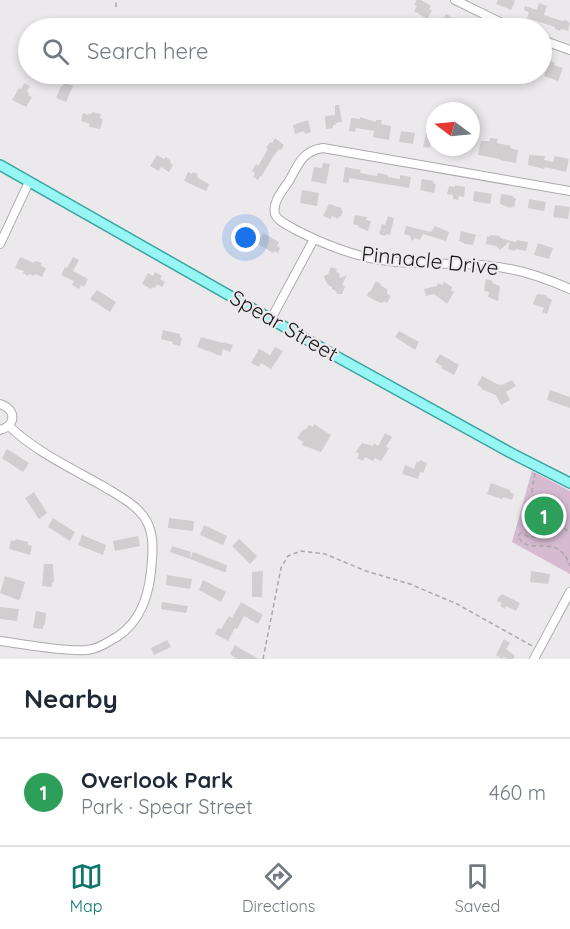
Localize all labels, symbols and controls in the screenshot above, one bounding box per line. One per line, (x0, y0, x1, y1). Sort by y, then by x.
search box (18, 18, 552, 84)
icon: search (39, 35, 72, 68)
text: Search here (87, 37, 208, 65)
north arrow (426, 102, 480, 156)
your location (231, 223, 260, 252)
street label: Pinnacle Drive (360, 240, 500, 280)
street label: Spear Street (226, 284, 343, 366)
pin: 1 (524, 494, 564, 538)
text: Nearby (24, 682, 118, 715)
text: Overlook Park (81, 766, 233, 794)
text: 1 (40, 780, 47, 805)
text: 460 m (489, 780, 546, 805)
text: Park · Spear Street (81, 794, 253, 819)
tab: Map (70, 860, 103, 916)
tab: Directions (242, 860, 315, 916)
tab: Saved (455, 860, 500, 916)

